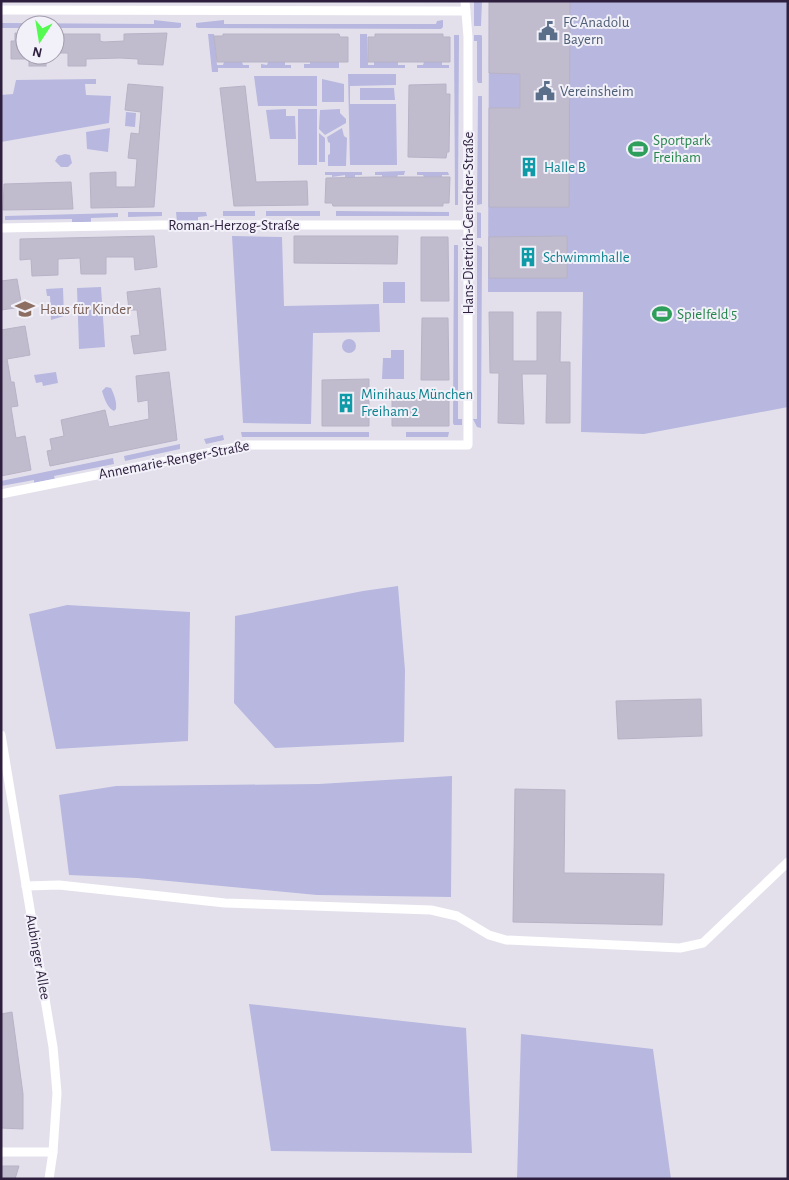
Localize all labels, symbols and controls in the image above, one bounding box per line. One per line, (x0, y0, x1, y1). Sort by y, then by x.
north arrow (15, 15, 65, 65)
place label: FC Anadolu Bayern (563, 15, 630, 47)
public building icon: FC Anadolu Bayern (537, 20, 559, 42)
text: N (31, 44, 44, 60)
public building icon: Vereinsheim (534, 80, 556, 102)
place label: Vereinsheim (560, 84, 634, 99)
street label: Hans-Dietrich-Genscher-Straße (461, 131, 476, 314)
place label: Sportpark Freiham (653, 133, 711, 165)
sports icon: Sportpark Freiham (627, 138, 649, 160)
building icon: Halle B (518, 156, 540, 178)
place label: Halle B (544, 160, 586, 175)
street label: Roman-Herzog-Straße (168, 218, 300, 233)
building icon: Schwimmhalle (517, 246, 539, 268)
place label: Schwimmhalle (543, 250, 630, 265)
school or university icon: Haus für Kinder (14, 298, 36, 320)
place label: Haus für Kinder (40, 302, 131, 317)
sports icon: Spielfeld 5 (651, 303, 673, 325)
place label: Spielfeld 5 (677, 307, 737, 322)
place label: Minihaus München Freiham 2 (361, 387, 473, 419)
building icon: Minihaus München Freiham 2 (335, 392, 357, 414)
street label: Annemarie-Renger-Straße (97, 438, 251, 482)
street label: Aubinger Allee (23, 913, 53, 1001)

